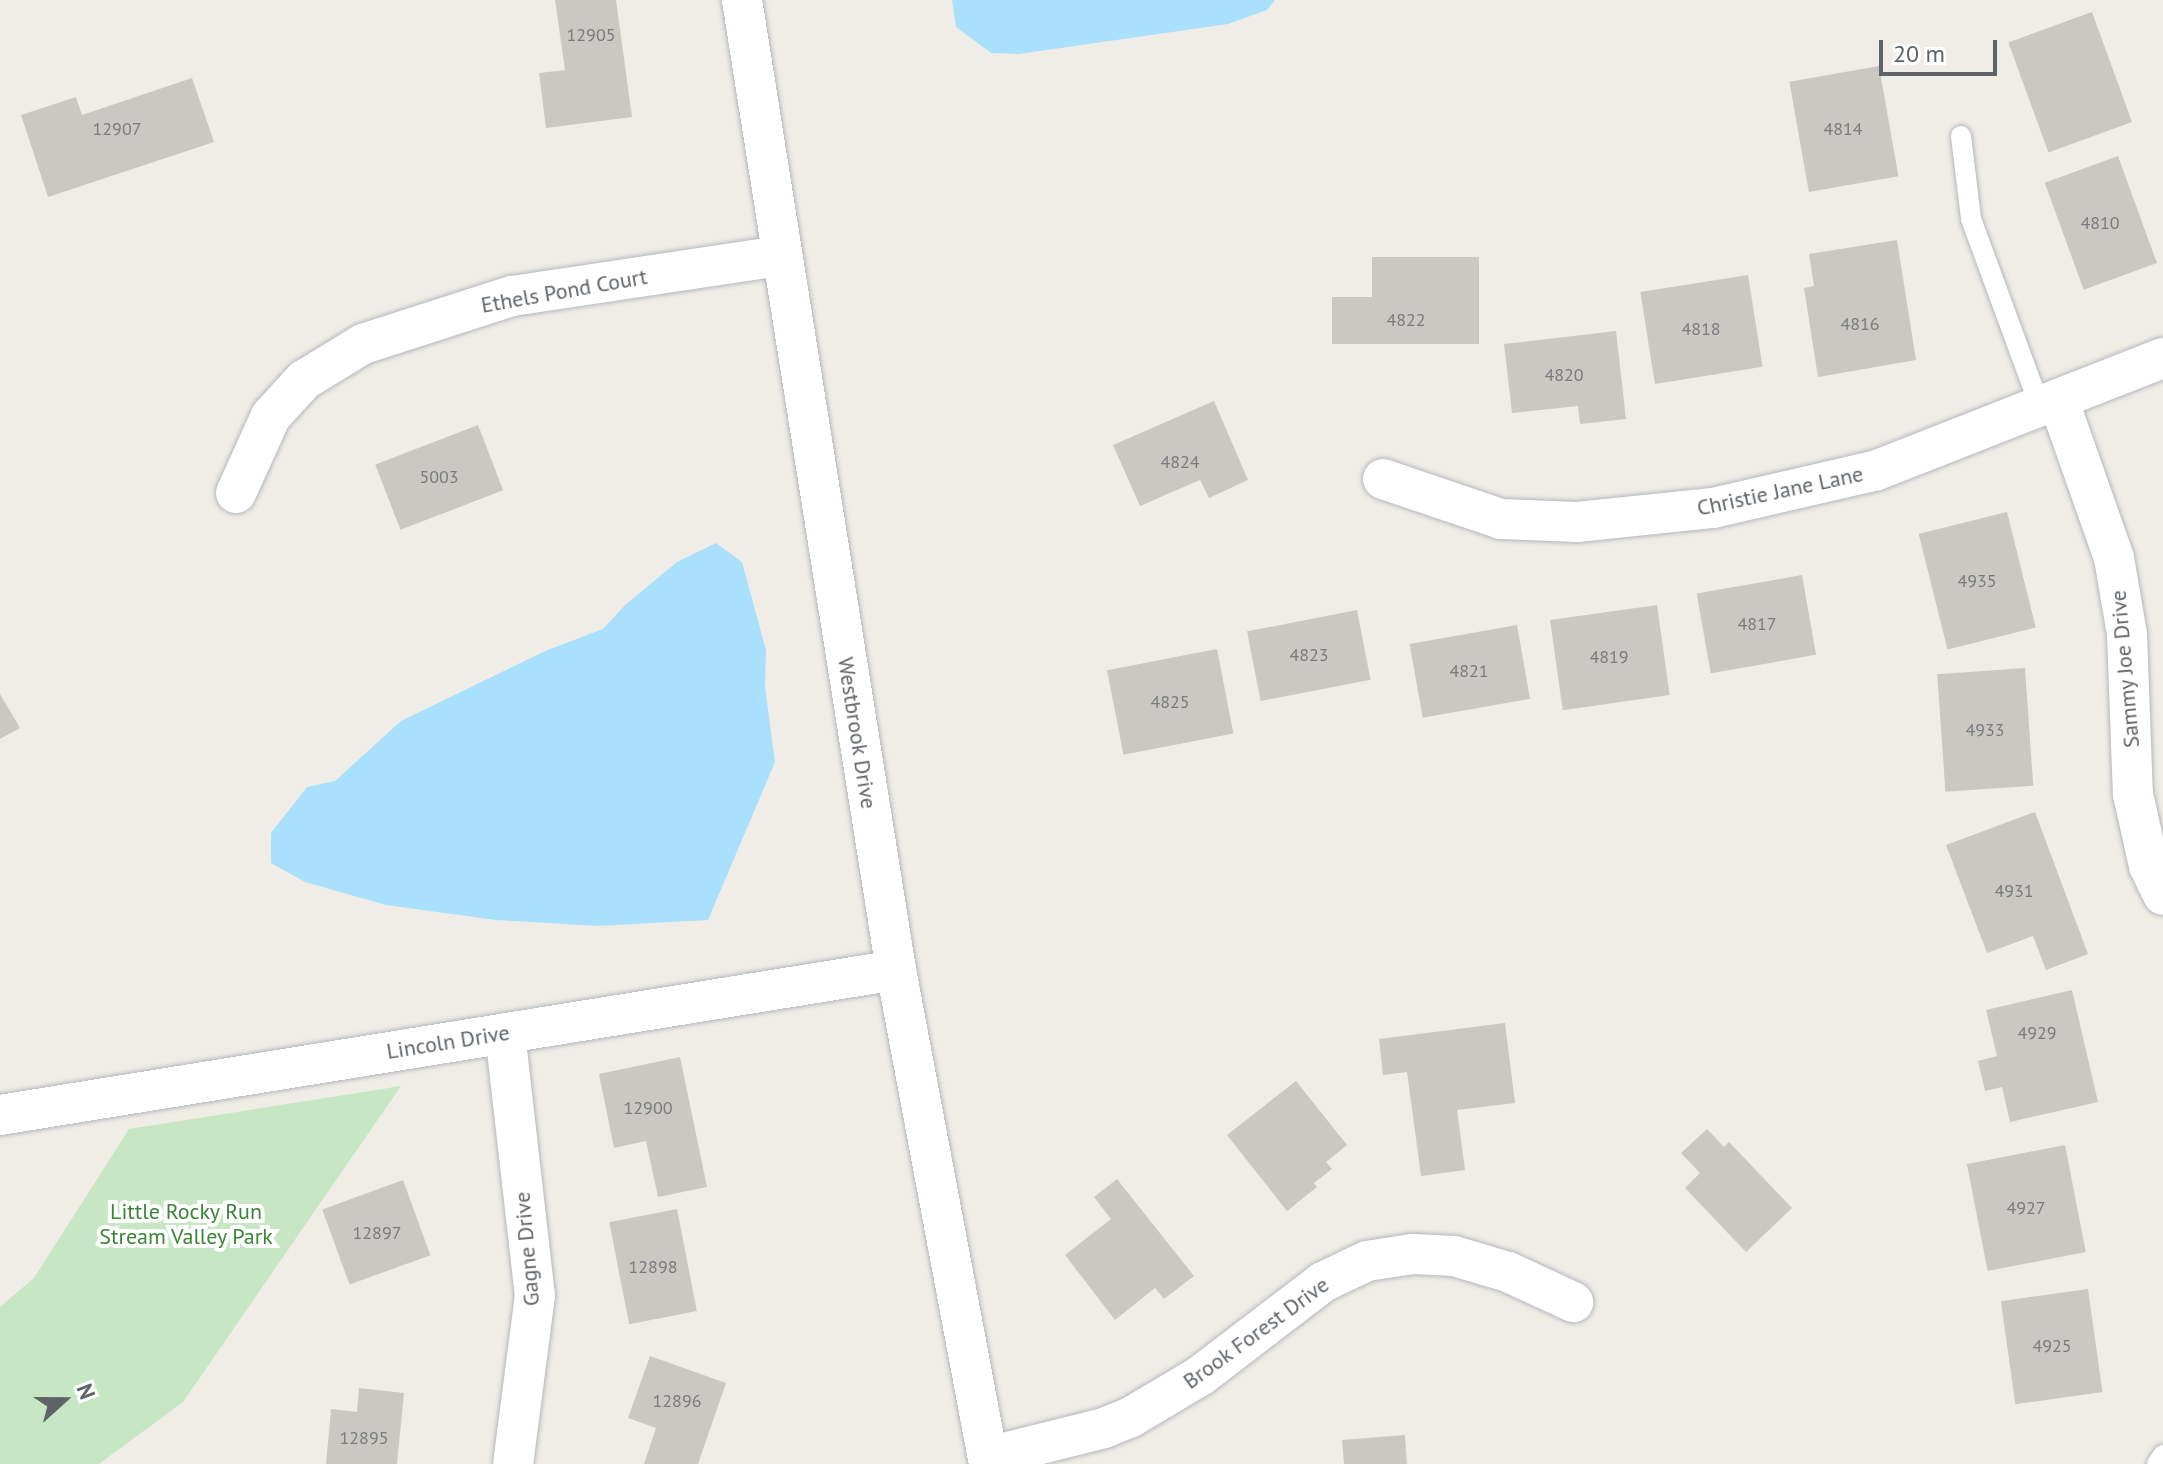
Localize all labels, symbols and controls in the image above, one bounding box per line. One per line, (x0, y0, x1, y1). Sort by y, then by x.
house number: 12905 (566, 24, 616, 46)
scale bar (1883, 24, 2001, 74)
text: 20 m (1893, 38, 1945, 69)
house number: 12907 (92, 118, 142, 140)
house number: 4814 (1823, 118, 1863, 140)
house number: 4810 (2080, 212, 2120, 234)
street label: Ethels Pond Court (479, 263, 649, 319)
house number: 4822 (1386, 309, 1426, 331)
house number: 4816 (1840, 313, 1880, 335)
house number: 4818 (1681, 318, 1721, 340)
house number: 4820 (1544, 364, 1584, 386)
house number: 4824 (1160, 451, 1200, 473)
street label: Christie Jane Lane (1695, 461, 1865, 521)
house number: 5003 (419, 466, 459, 488)
house number: 4935 (1957, 570, 1997, 592)
street label: Sammy Joe Drive (2105, 589, 2145, 749)
house number: 4817 (1737, 613, 1777, 635)
house number: 4823 (1289, 644, 1329, 666)
house number: 4819 (1589, 646, 1629, 668)
street label: Westbrook Drive (832, 655, 882, 811)
house number: 4821 (1449, 660, 1489, 682)
house number: 4825 (1150, 691, 1190, 713)
house number: 4933 (1965, 719, 2005, 741)
house number: 4931 (1994, 880, 2034, 902)
street label: Lincoln Drive (385, 1019, 511, 1065)
house number: 4929 (2017, 1022, 2057, 1044)
house number: 12900 (623, 1097, 673, 1119)
street label: Gagne Drive (509, 1191, 545, 1307)
house number: 4927 (2006, 1197, 2046, 1219)
park label: Little Rocky Run Stream Valley Park (99, 1198, 273, 1250)
house number: 12897 (352, 1222, 402, 1244)
house number: 12898 (628, 1256, 678, 1278)
street label: Brook Forest Drive (1178, 1271, 1334, 1395)
house number: 4925 (2032, 1335, 2072, 1357)
north arrow (24, 1360, 104, 1440)
text: N (71, 1380, 102, 1403)
house number: 12896 (652, 1390, 702, 1412)
house number: 12895 (339, 1427, 389, 1449)

